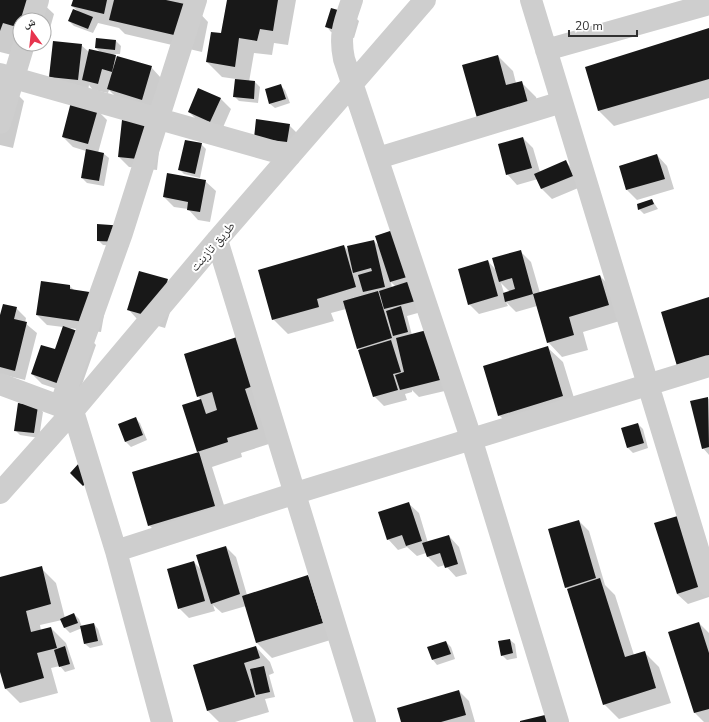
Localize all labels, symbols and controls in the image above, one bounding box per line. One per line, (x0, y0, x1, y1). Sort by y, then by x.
north arrow (12, 12, 52, 52)
scale bar (569, 12, 637, 38)
text: ش (22, 14, 37, 32)
text: 20 m (575, 18, 603, 34)
street label: طريق تازبنت (186, 218, 239, 275)

